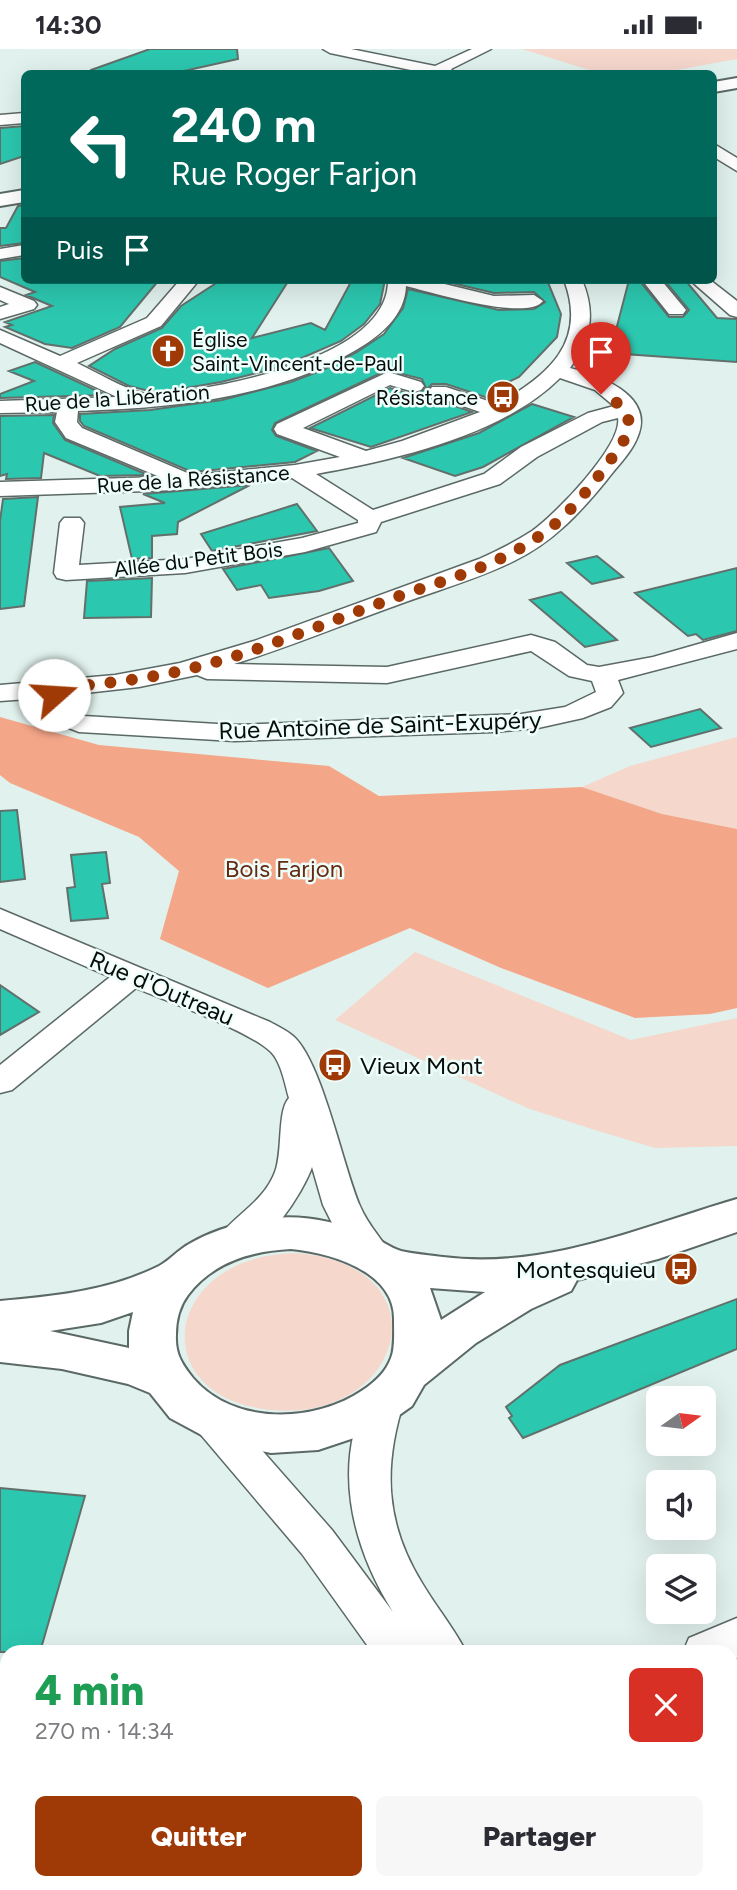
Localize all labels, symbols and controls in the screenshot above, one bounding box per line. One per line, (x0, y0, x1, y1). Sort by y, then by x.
text: 14:30 (35, 9, 102, 41)
text: 240 m (171, 95, 317, 154)
icon: left (56, 98, 147, 189)
text: Rue Roger Farjon (171, 155, 417, 193)
icon: arrive (118, 231, 156, 269)
text: Puis (56, 234, 104, 266)
pin (571, 322, 631, 394)
place label: Église Saint-Vincent-de-Paul (192, 327, 403, 376)
church icon: Église Saint-Vincent-de-Paul (149, 332, 187, 370)
icon: arrive (582, 333, 620, 371)
bus stop icon: Résistance (484, 378, 522, 416)
street label: Rue de la Libération (24, 379, 210, 417)
place label: Résistance (376, 385, 478, 410)
street label: Rue de la Résistance (96, 460, 290, 498)
street label: Allée du Petit Bois (112, 536, 284, 582)
position arrow (17, 658, 91, 732)
street label: Rue Antoine de Saint-Exupéry (218, 705, 542, 745)
park label: Bois Farjon (225, 854, 343, 883)
street label: Rue d'Outreau (85, 945, 239, 1031)
bus stop icon: Vieux Mont (316, 1046, 354, 1084)
place label: Vieux Mont (360, 1051, 483, 1080)
bus stop icon: Montesquieu (662, 1250, 700, 1288)
place label: Montesquieu (516, 1255, 656, 1284)
north arrow (646, 1386, 716, 1456)
map controls (646, 1386, 716, 1624)
button: sound (646, 1470, 716, 1540)
button: layers (646, 1554, 716, 1624)
text: 4 min (35, 1665, 144, 1716)
button: close (629, 1668, 703, 1742)
text: 270 m · 14:34 (35, 1717, 174, 1745)
button: Quitter (35, 1796, 362, 1876)
button: Partager (376, 1796, 703, 1876)

